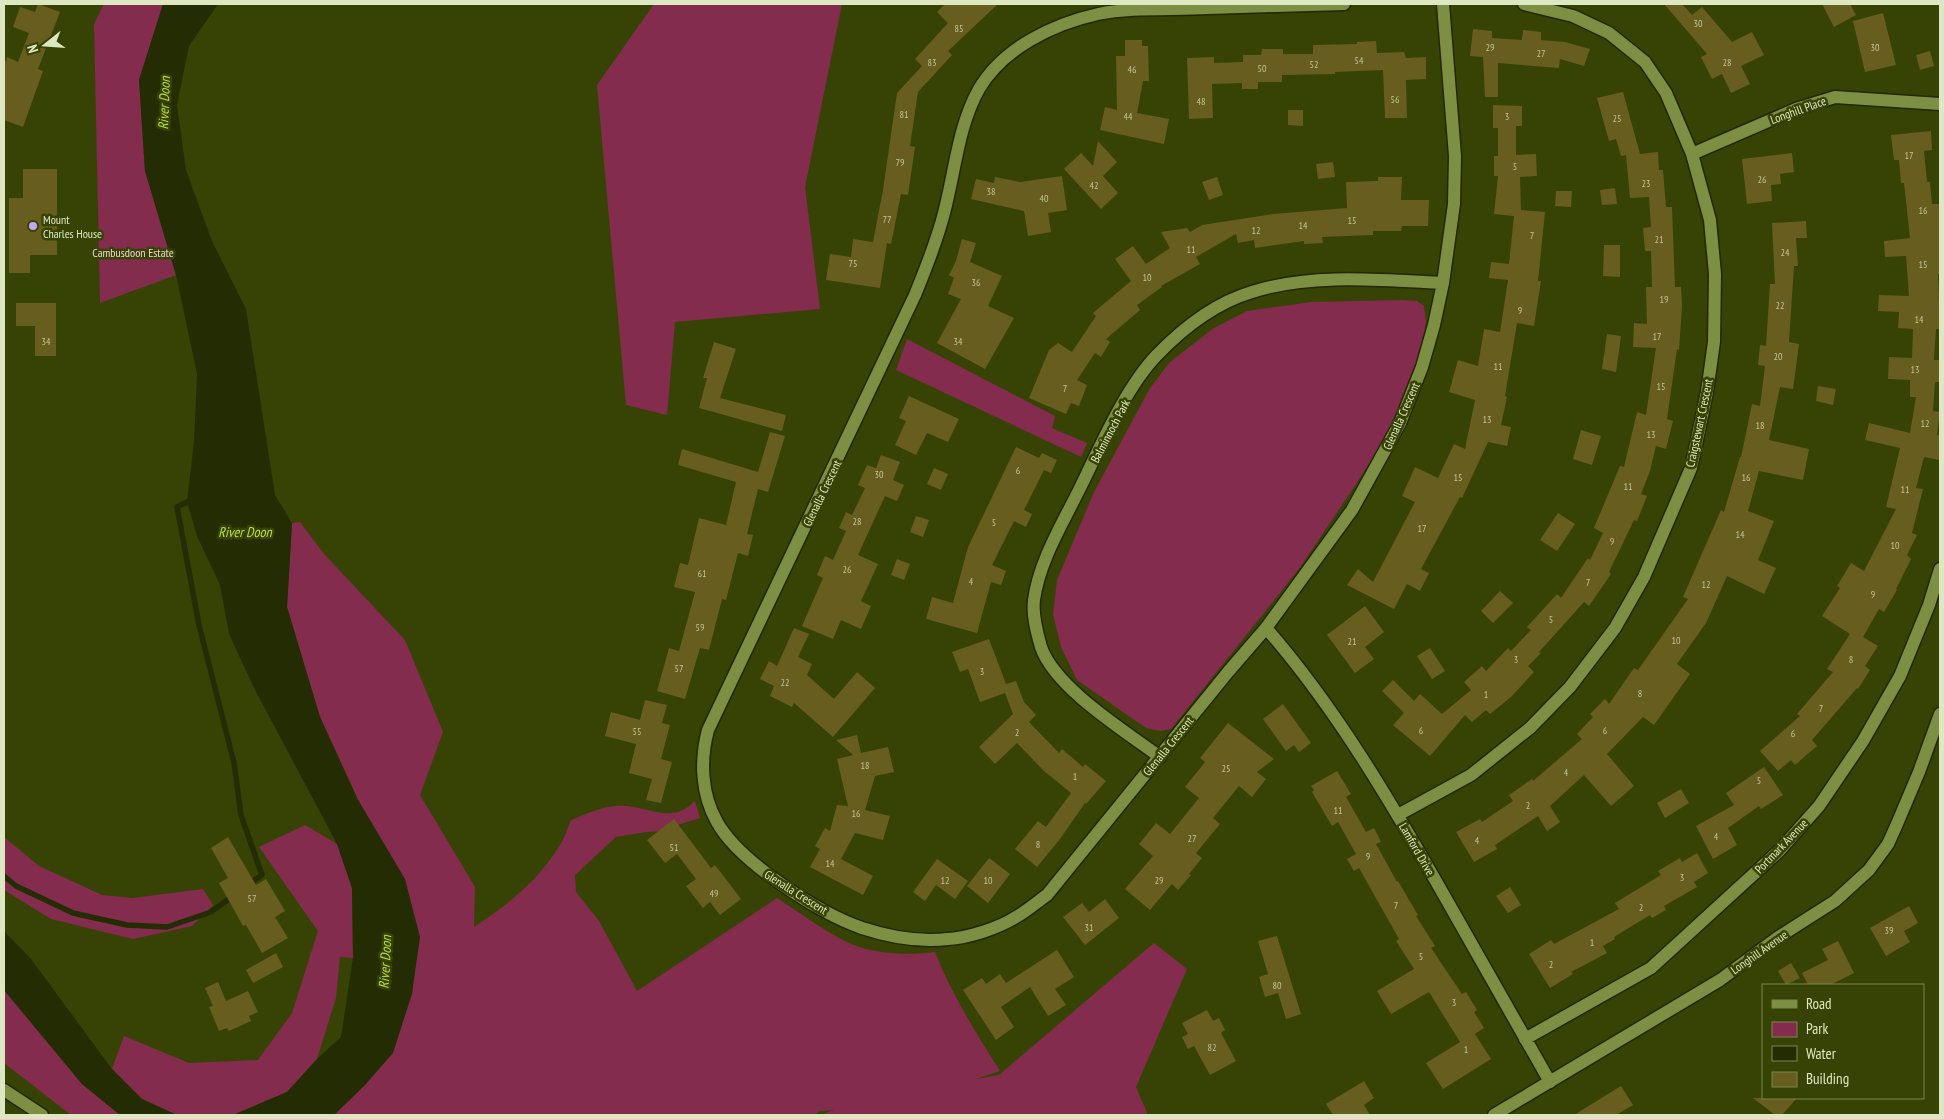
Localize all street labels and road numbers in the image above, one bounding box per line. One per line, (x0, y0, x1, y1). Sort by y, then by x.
street label: Longhill Place (1768, 93, 1828, 127)
street label: Craigstewart Crescent (1682, 377, 1716, 469)
street label: Glenalla Crescent (1380, 379, 1423, 452)
street label: Balminnoch Park (1087, 397, 1133, 465)
street label: Glenalla Crescent (799, 457, 845, 529)
street label: Glenalla Crescent (1140, 713, 1197, 779)
street label: Portmark Avenue (1751, 816, 1811, 876)
street label: Lamford Drive (1396, 820, 1438, 878)
street label: Glenalla Crescent (762, 867, 831, 918)
street label: Longhill Avenue (1728, 927, 1790, 977)

